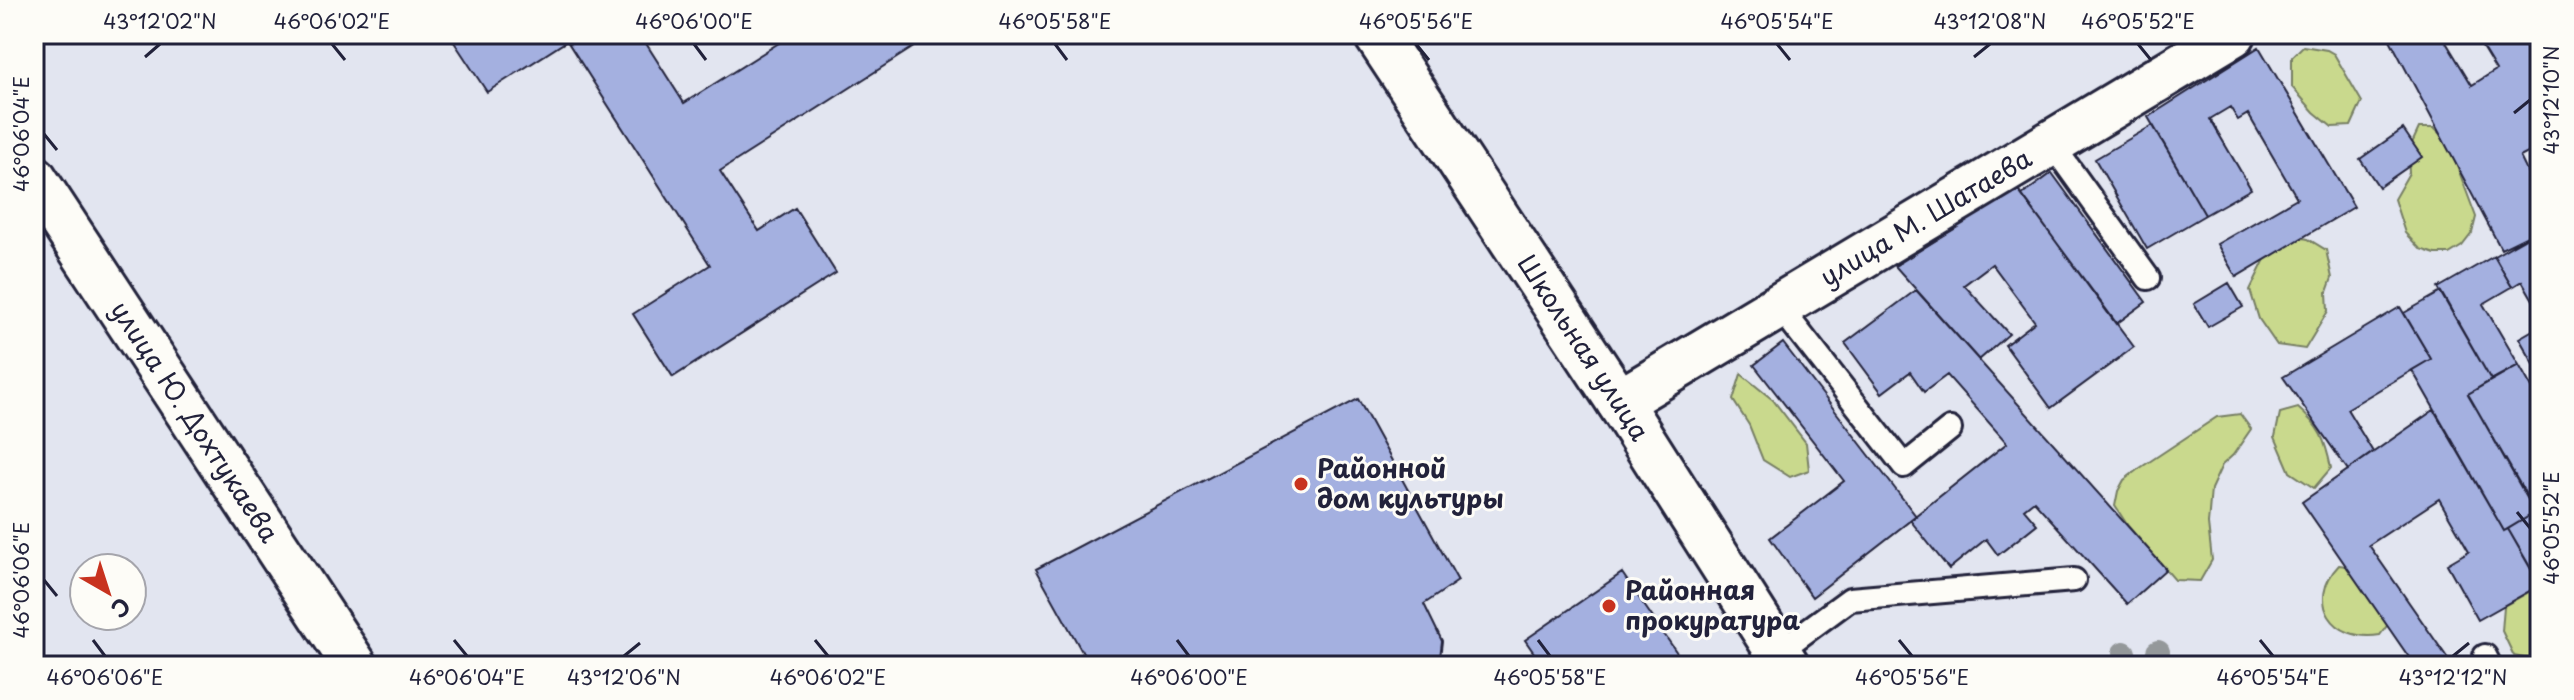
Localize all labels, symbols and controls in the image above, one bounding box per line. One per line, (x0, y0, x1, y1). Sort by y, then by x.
text: 43°12'02"N (103, 6, 217, 36)
text: 46°06'02"E (274, 6, 390, 36)
text: 46°06'00"E (635, 6, 753, 36)
text: 46°05'58"E (999, 6, 1111, 36)
text: 46°05'56"E (1359, 6, 1473, 36)
text: 46°05'54"E (1720, 6, 1834, 36)
text: 43°12'08"N (1934, 6, 2046, 36)
text: 46°05'52"E (2081, 6, 2195, 36)
text: 43°12'10"N (2536, 45, 2566, 155)
text: 46°06'04"E (6, 76, 36, 192)
street label: улица М. Шатаева (1812, 138, 2039, 295)
street label: Школьная улица (1509, 246, 1660, 448)
street label: улица Ю. Дохтукаева (102, 293, 290, 550)
place label: Районной дом культуры (1317, 448, 1504, 517)
text: 46°05'52"E (2536, 471, 2566, 585)
marker: Районной дом культуры (1292, 475, 1310, 493)
text: 46°06'06"E (6, 522, 36, 638)
north arrow (68, 552, 148, 632)
place label: Районная прокуратура (1625, 570, 1800, 639)
text: С (105, 591, 138, 627)
marker: Районная прокуратура (1600, 597, 1618, 615)
text: 46°06'06"E (47, 662, 163, 692)
text: 46°06'04"E (409, 662, 525, 692)
text: 43°12'06"N (567, 662, 681, 692)
text: 46°06'02"E (770, 662, 886, 692)
text: 46°06'00"E (1130, 662, 1248, 692)
text: 46°05'58"E (1494, 662, 1606, 692)
text: 46°05'56"E (1855, 662, 1969, 692)
text: 46°05'54"E (2216, 662, 2330, 692)
text: 43°12'12"N (2399, 662, 2507, 692)

